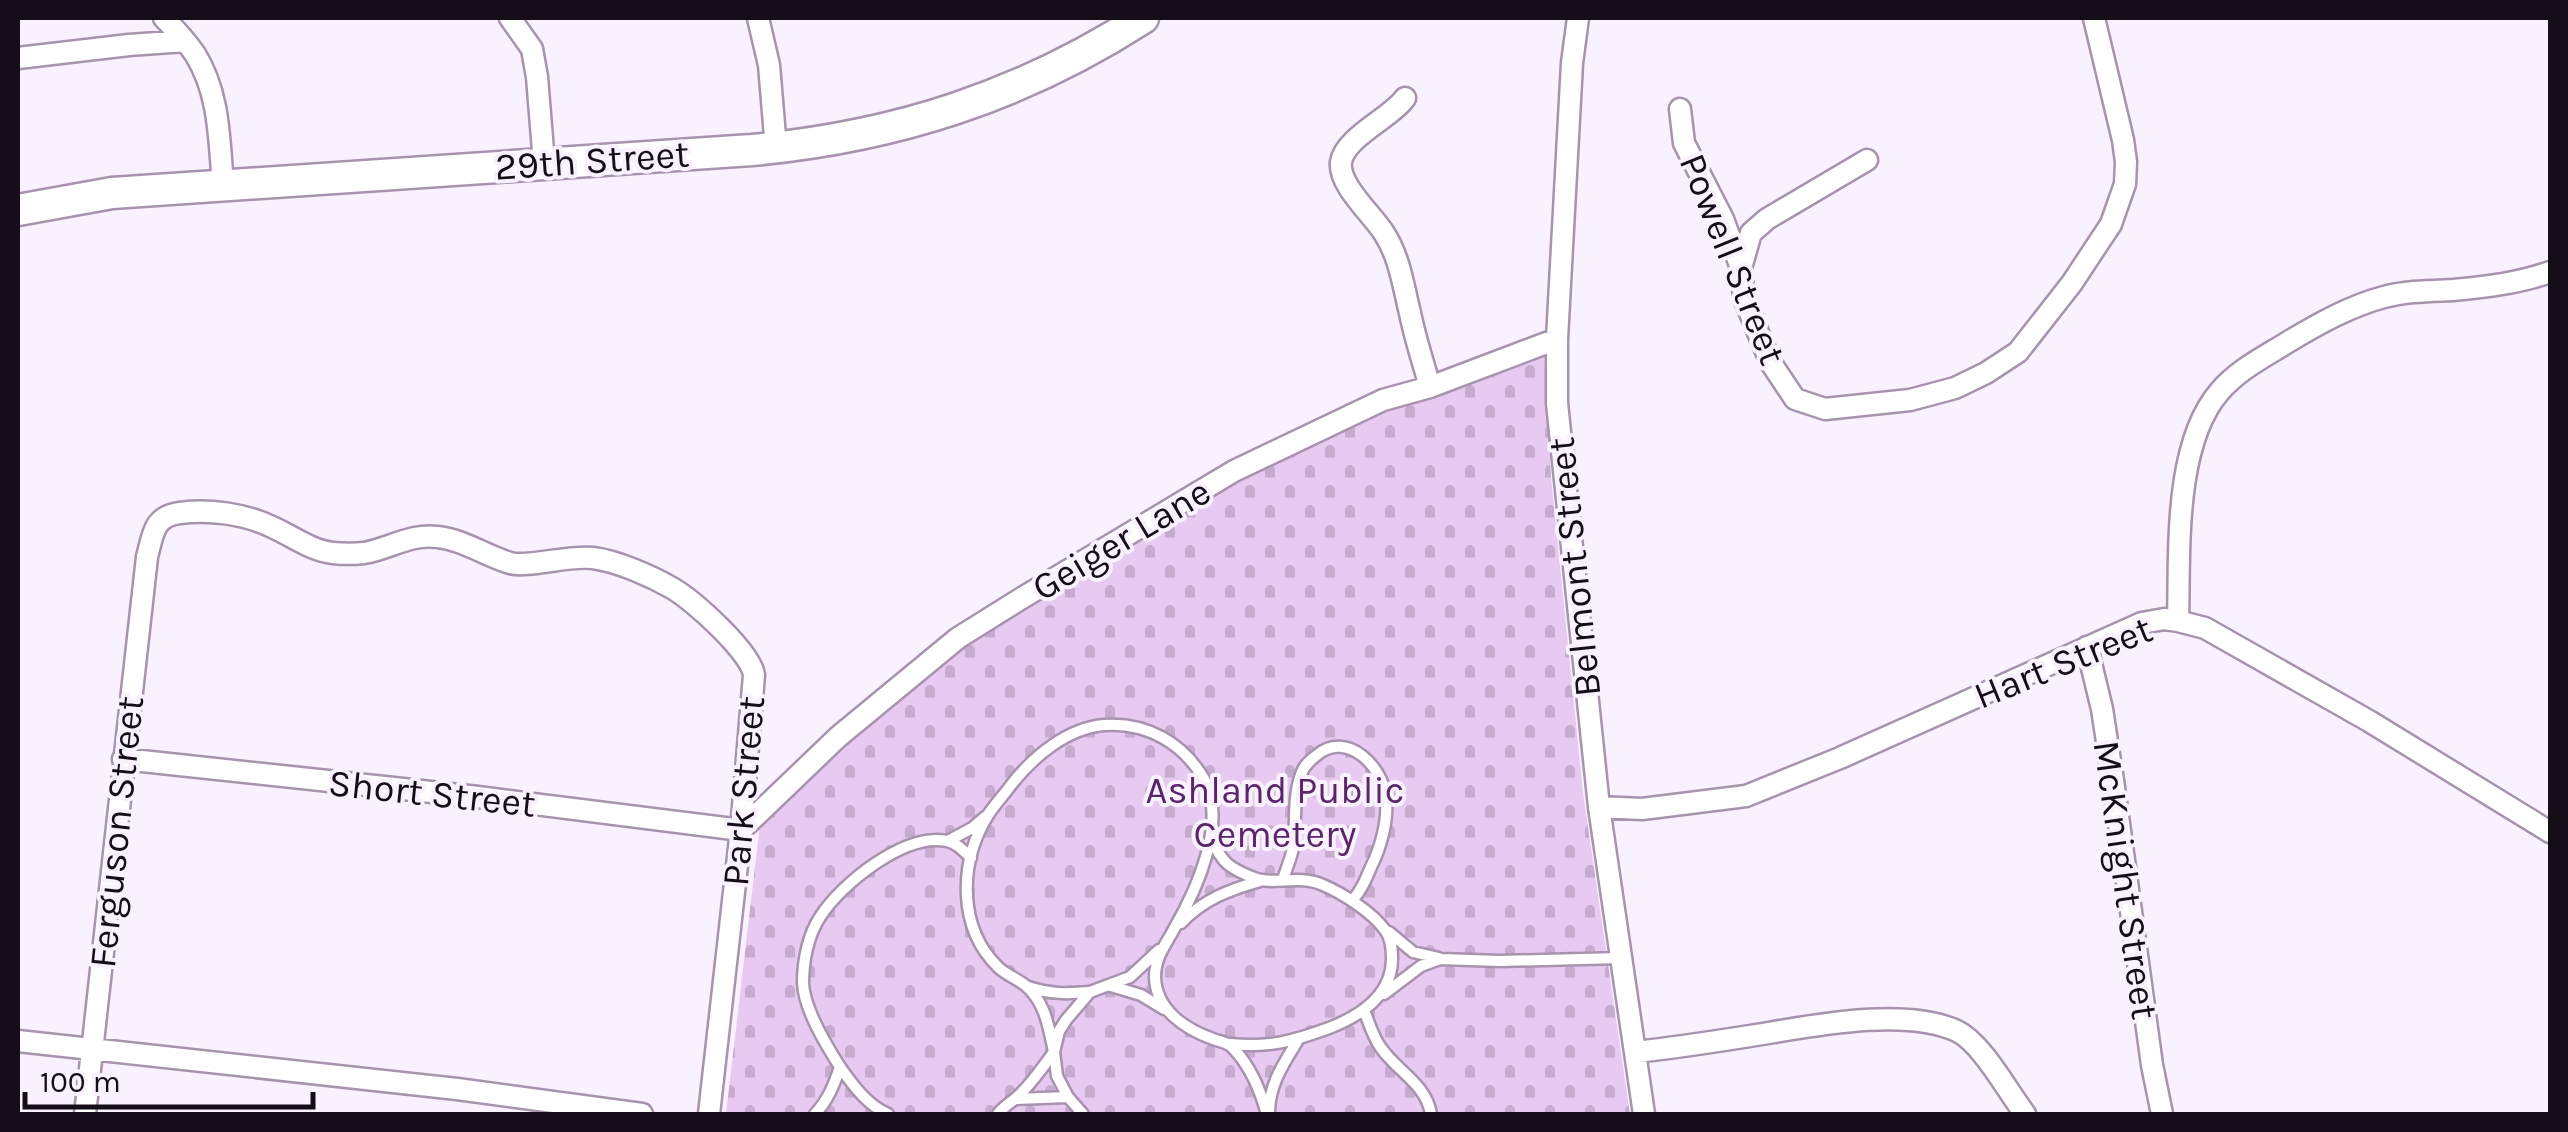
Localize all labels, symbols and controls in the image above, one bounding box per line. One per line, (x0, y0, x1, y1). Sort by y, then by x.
street label: 29th Street (493, 131, 691, 190)
street label: Powell Street (1670, 147, 1795, 371)
street label: Belmont Street (1538, 435, 1610, 699)
street label: Geiger Lane (1024, 469, 1219, 610)
street label: Hart Street (1968, 606, 2159, 718)
street label: Ferguson Street (80, 694, 153, 970)
street label: Park Street (713, 694, 774, 888)
street label: McKnight Street (2084, 738, 2167, 1022)
street label: Short Street (326, 760, 538, 827)
park label: Ashland Public Cemetery (1146, 768, 1404, 857)
scale bar (25, 1047, 312, 1109)
text: 100 m (40, 1064, 121, 1100)

